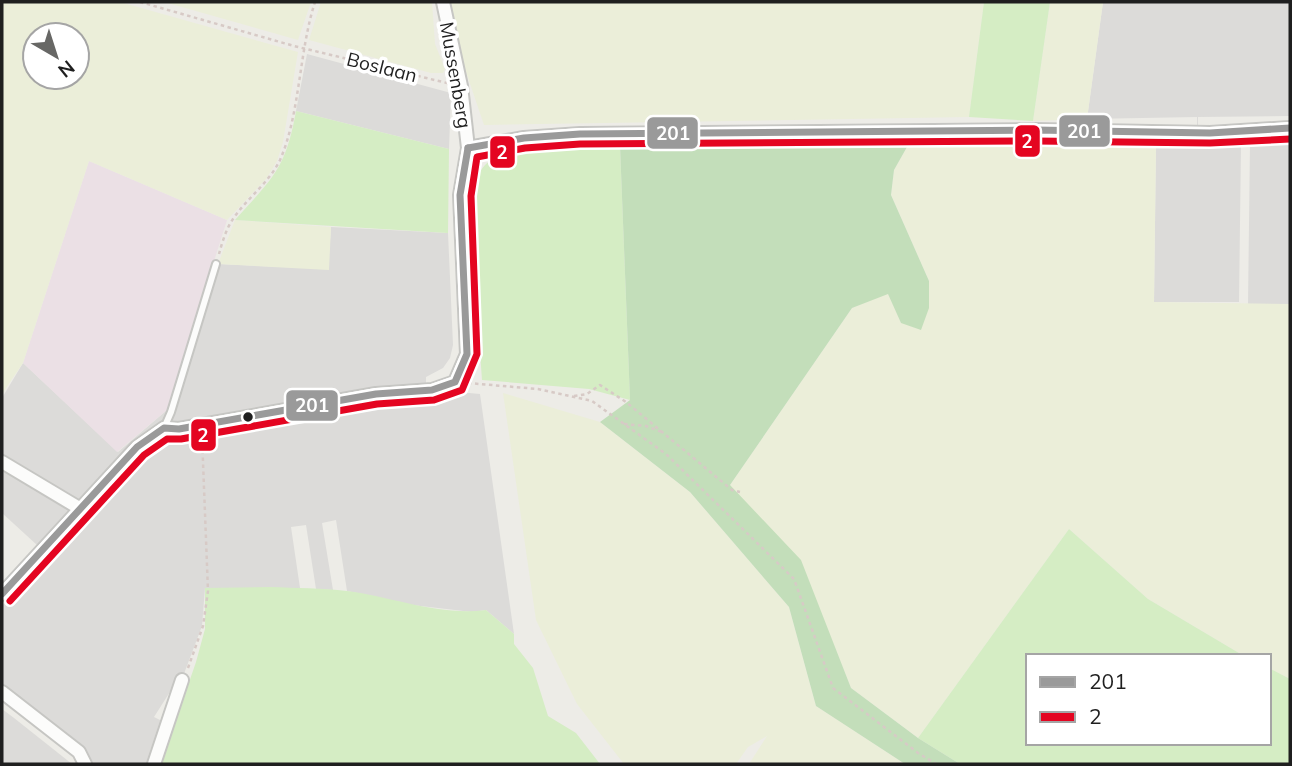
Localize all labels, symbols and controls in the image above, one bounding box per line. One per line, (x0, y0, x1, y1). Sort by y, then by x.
street label: Mussenberg (435, 20, 477, 130)
north arrow (21, 21, 91, 91)
street label: Boslaan (344, 47, 420, 87)
text: N (54, 55, 80, 83)
line badge: 201 (1058, 114, 1111, 148)
line badge: 201 (646, 116, 699, 150)
text: 201 (1067, 119, 1101, 143)
text: 201 (656, 121, 690, 145)
line badge: 2 (1014, 124, 1041, 158)
text: 2 (1021, 129, 1033, 153)
line badge: 2 (489, 135, 516, 169)
text: 2 (496, 140, 508, 164)
line badge: 201 (285, 389, 339, 422)
text: 201 (295, 393, 329, 417)
unlabelled marker (241, 410, 255, 424)
line badge: 2 (190, 418, 217, 452)
text: 2 (197, 423, 209, 447)
legend (1026, 654, 1271, 745)
text: 201 (1089, 668, 1127, 694)
text: 2 (1089, 703, 1102, 729)

